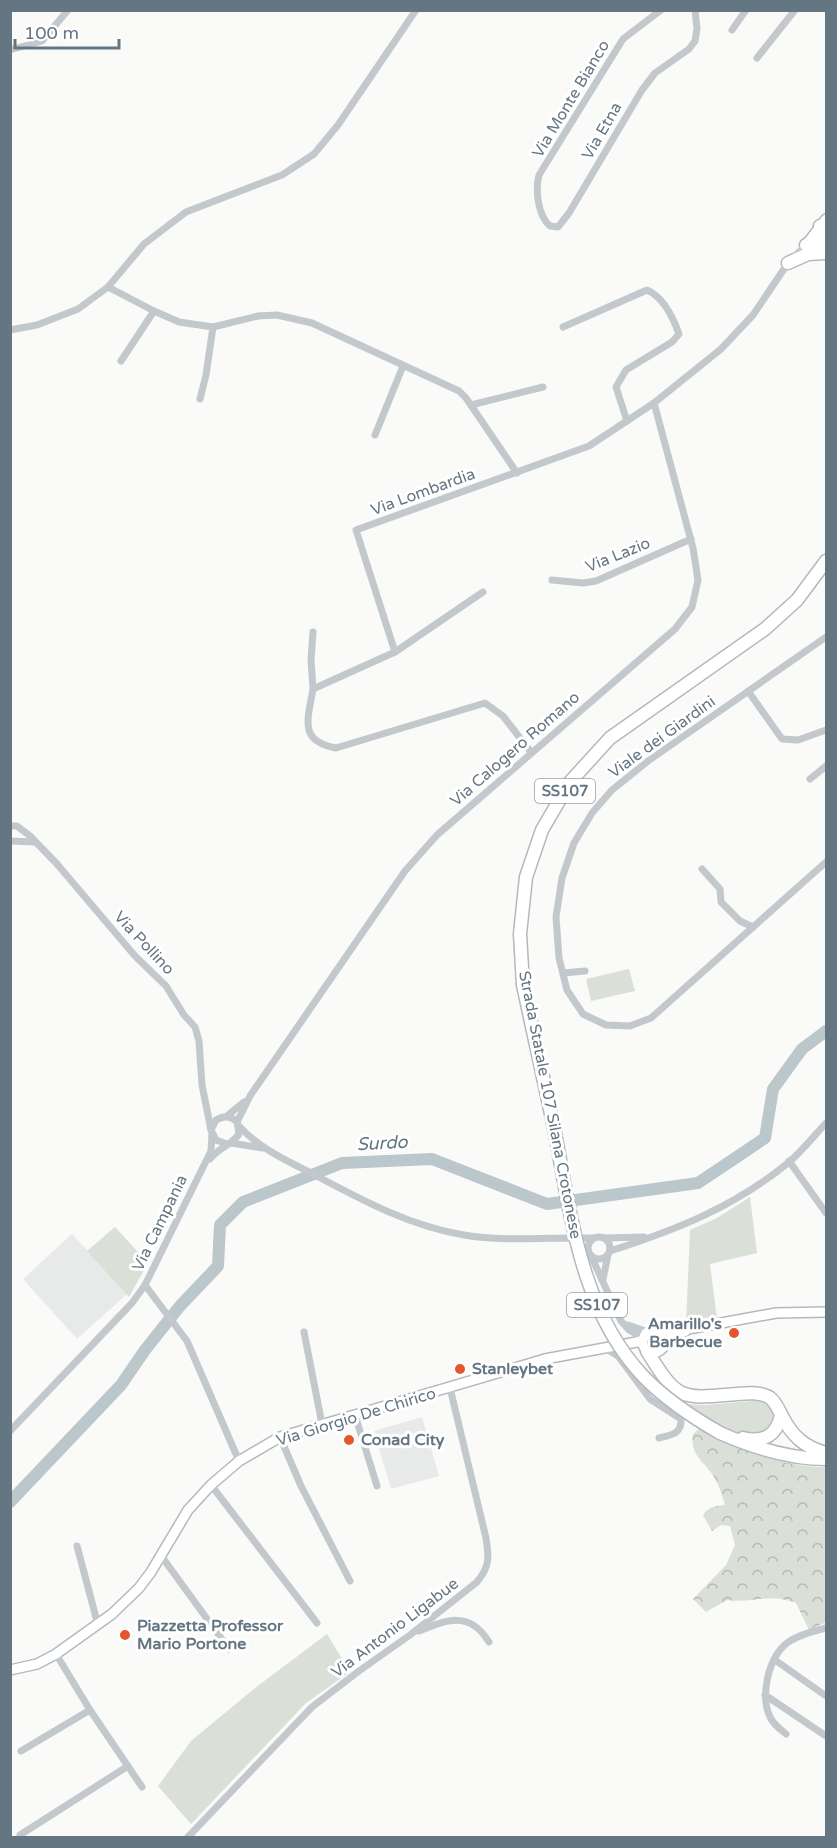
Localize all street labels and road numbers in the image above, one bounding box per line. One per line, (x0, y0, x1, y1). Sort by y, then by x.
street label: Via Monte Bianco (528, 37, 614, 161)
street label: Via Etna (578, 99, 626, 163)
street label: Via Lombardia (368, 464, 478, 520)
street label: Via Lazio (583, 533, 653, 577)
street label: Via Calogero Romano (446, 687, 584, 811)
street label: Viale dei Giardini (605, 692, 719, 782)
road number: SS107 (535, 779, 595, 803)
street label: Via Pollino (109, 907, 179, 979)
street label: Strada Statale 107 Silana Crotonese (514, 969, 586, 1241)
street label: Via Campania (128, 1172, 192, 1274)
road number: SS107 (567, 1293, 627, 1317)
street label: Via Giorgio De Chirico (274, 1383, 438, 1451)
street label: Via Antonio Ligabue (327, 1574, 463, 1682)

